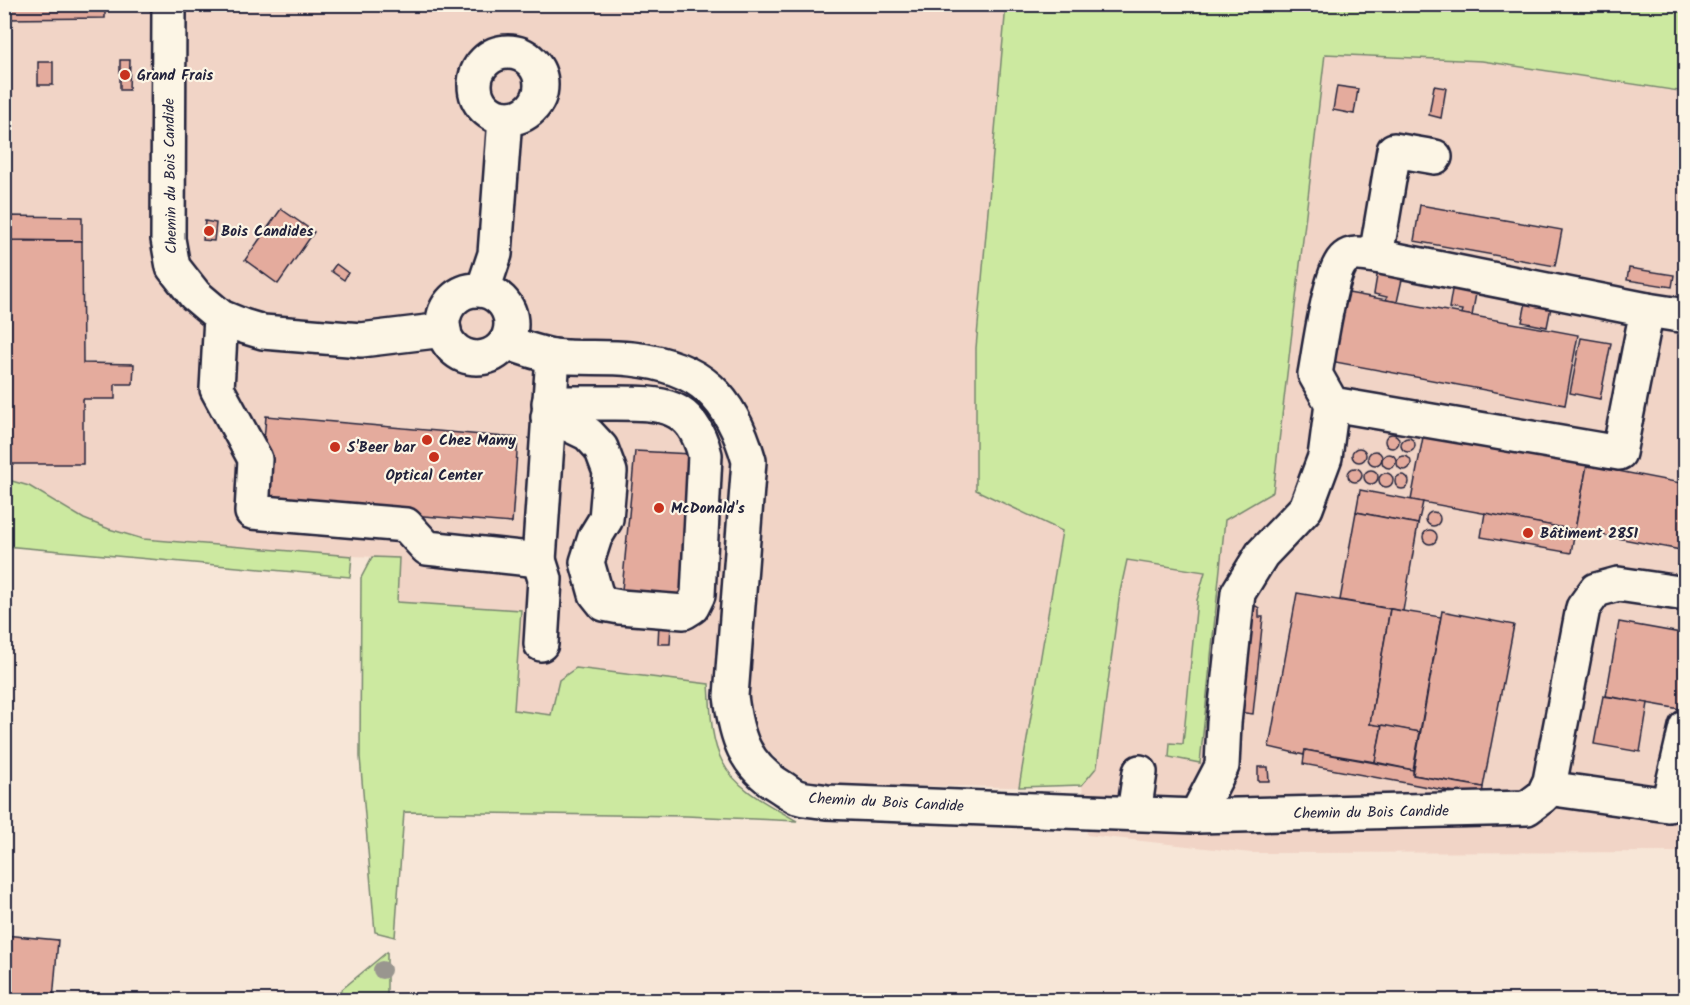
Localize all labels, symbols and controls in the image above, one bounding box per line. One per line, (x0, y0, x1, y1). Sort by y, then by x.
place label: Grand Frais (137, 64, 213, 88)
marker: Grand Frais (118, 68, 132, 82)
street label: Chemin du Bois Candide (158, 98, 184, 254)
place label: Bois Candides (221, 220, 314, 244)
marker: Bois Candides (202, 224, 216, 238)
place label: Chez Mamy (439, 429, 516, 453)
marker: Chez Mamy (420, 433, 434, 447)
place label: S'Beer bar (347, 436, 416, 460)
marker: S'Beer bar (328, 440, 342, 454)
marker: Optical Center (427, 450, 441, 464)
place label: Optical Center (385, 464, 483, 488)
place label: McDonald's (671, 497, 745, 521)
marker: McDonald's (652, 501, 666, 515)
place label: Bâtiment 2851 (1540, 522, 1638, 546)
marker: Bâtiment 2851 (1521, 526, 1535, 540)
street label: Chemin du Bois Candide (808, 787, 965, 819)
street label: Chemin du Bois Candide (1293, 800, 1449, 826)

